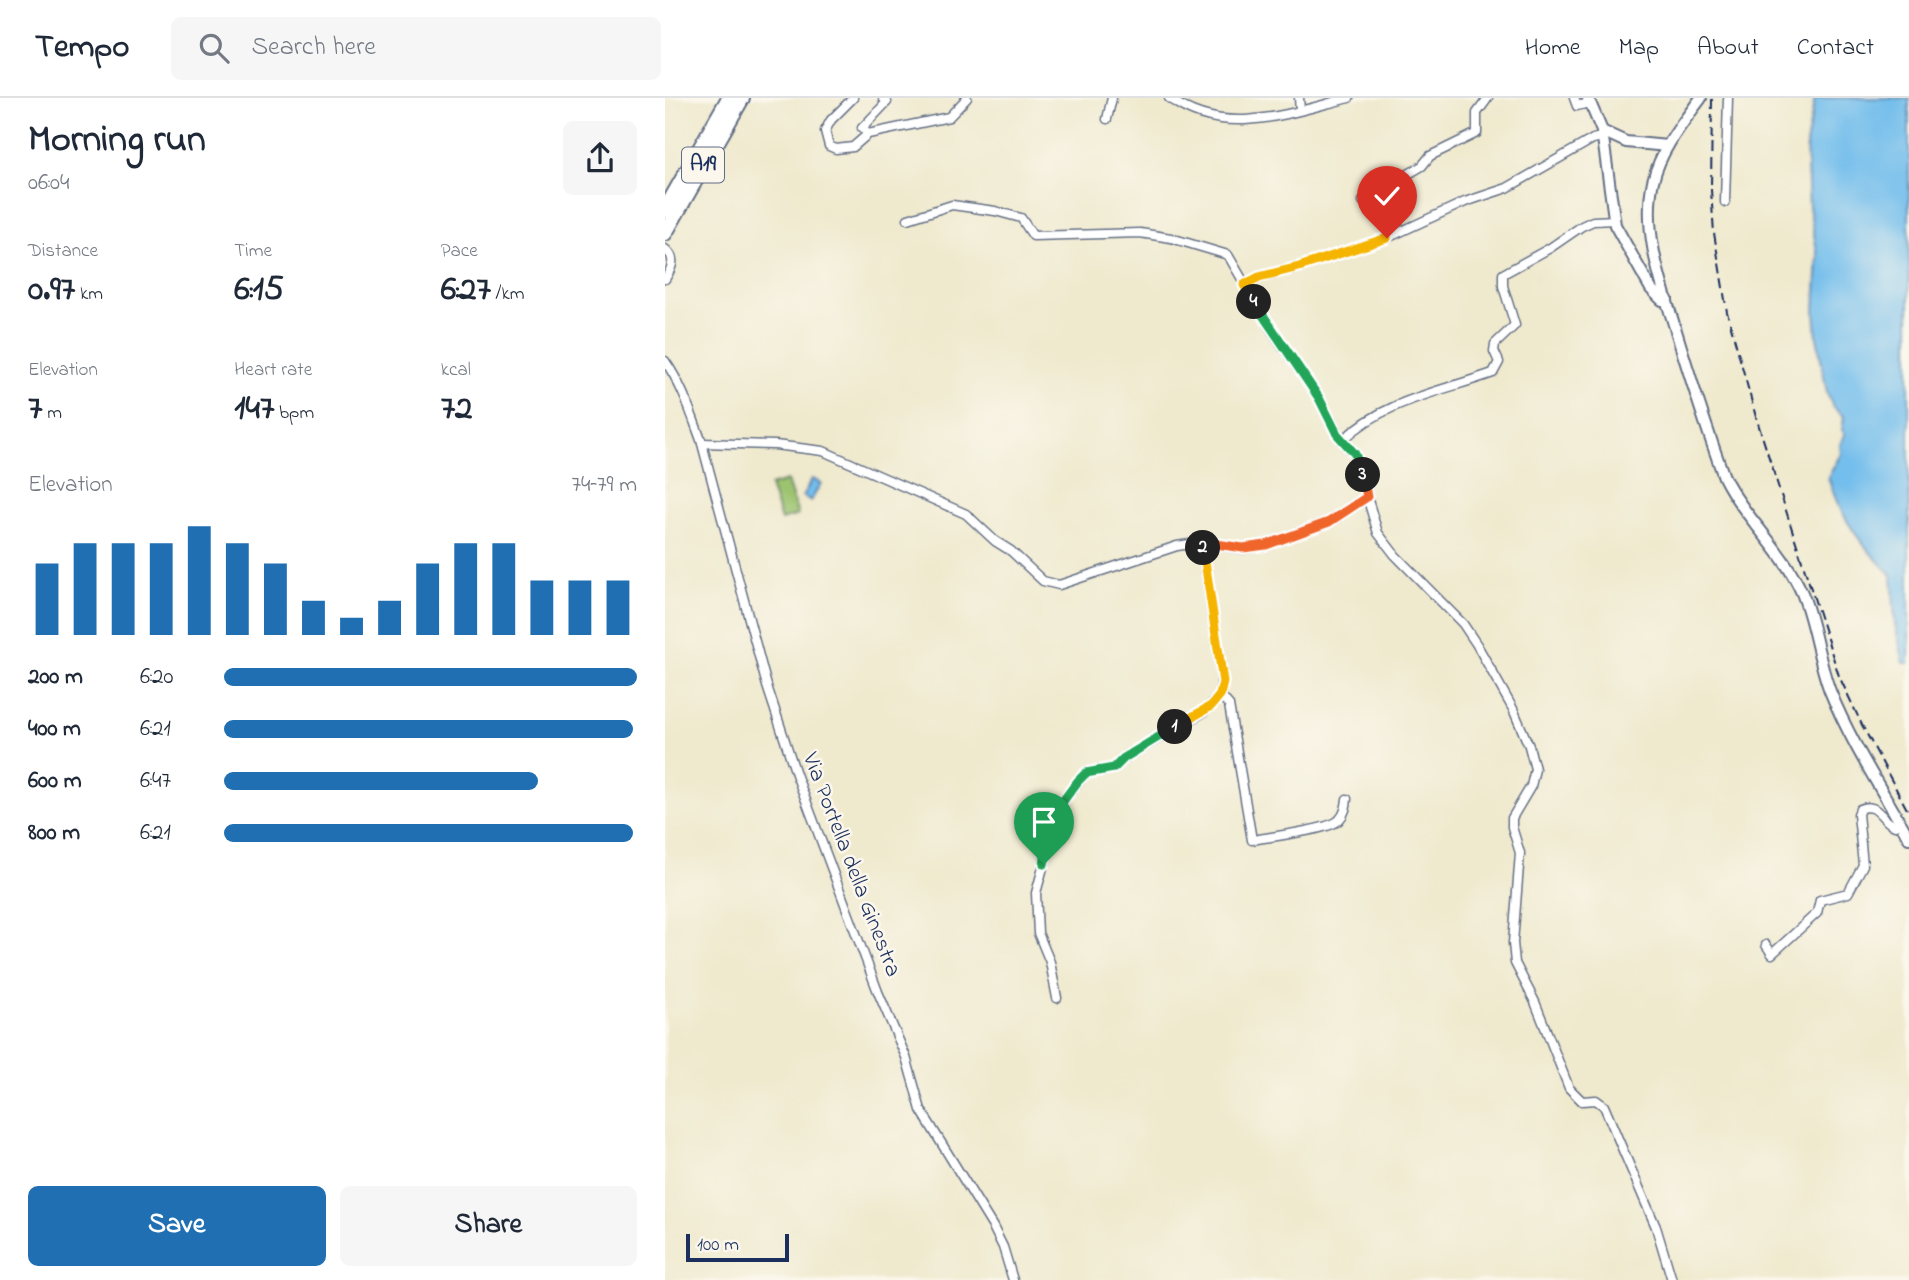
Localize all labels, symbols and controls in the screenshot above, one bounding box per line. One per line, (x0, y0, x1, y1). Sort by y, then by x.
search box (171, 17, 661, 80)
text: Tempo (35, 24, 129, 72)
icon: search (195, 29, 233, 67)
text: Search here (251, 29, 376, 67)
text: Home (1525, 31, 1581, 66)
text: Map (1619, 31, 1659, 66)
text: About (1697, 31, 1759, 66)
text: Contact (1797, 31, 1874, 66)
text: Morning run (28, 113, 206, 169)
button: share (563, 121, 637, 195)
road number: A19 (682, 148, 724, 182)
pin (1357, 166, 1417, 238)
text: 06:04 (28, 167, 69, 200)
icon: check (1368, 177, 1406, 215)
text: Distance (28, 238, 98, 265)
text: Time (234, 238, 272, 265)
text: Pace (441, 238, 478, 265)
text: 0.97 (28, 265, 75, 316)
text: 6:15 (234, 265, 284, 316)
text: 6:27 (441, 265, 491, 316)
text: km (75, 281, 103, 308)
text: /km (491, 281, 525, 308)
pin: 4 (1237, 284, 1271, 320)
text: 4 (1250, 288, 1257, 315)
text: Elevation (28, 357, 98, 384)
text: Heart rate (234, 357, 312, 384)
text: kcal (441, 357, 471, 384)
text: 7 (28, 384, 42, 435)
text: 147 (234, 384, 274, 435)
text: 72 (441, 384, 472, 435)
text: m (42, 400, 62, 427)
text: bpm (274, 400, 314, 427)
pin: 3 (1345, 458, 1381, 492)
text: 3 (1359, 461, 1366, 488)
text: Elevation (28, 469, 113, 502)
text: 74–79 m (571, 469, 637, 502)
pin: 2 (1185, 531, 1221, 566)
text: 2 (1198, 534, 1207, 561)
text: 200 m (28, 661, 83, 694)
text: 6:20 (140, 661, 173, 694)
pin: 1 (1157, 710, 1193, 744)
text: 400 m (28, 713, 81, 746)
text: 6:21 (140, 713, 171, 746)
text: 1 (1171, 713, 1178, 740)
street label: Via Portella della Ginestra (793, 747, 909, 982)
text: 600 m (28, 765, 82, 798)
text: 6:47 (140, 765, 171, 798)
pin (1014, 792, 1074, 864)
icon: arrive (1025, 803, 1063, 841)
text: 800 m (28, 817, 80, 850)
text: 6:21 (140, 817, 171, 850)
button: Save (28, 1186, 326, 1266)
button: Share (340, 1186, 637, 1266)
scale bar (686, 1231, 789, 1263)
text: 100 m (697, 1232, 739, 1259)

